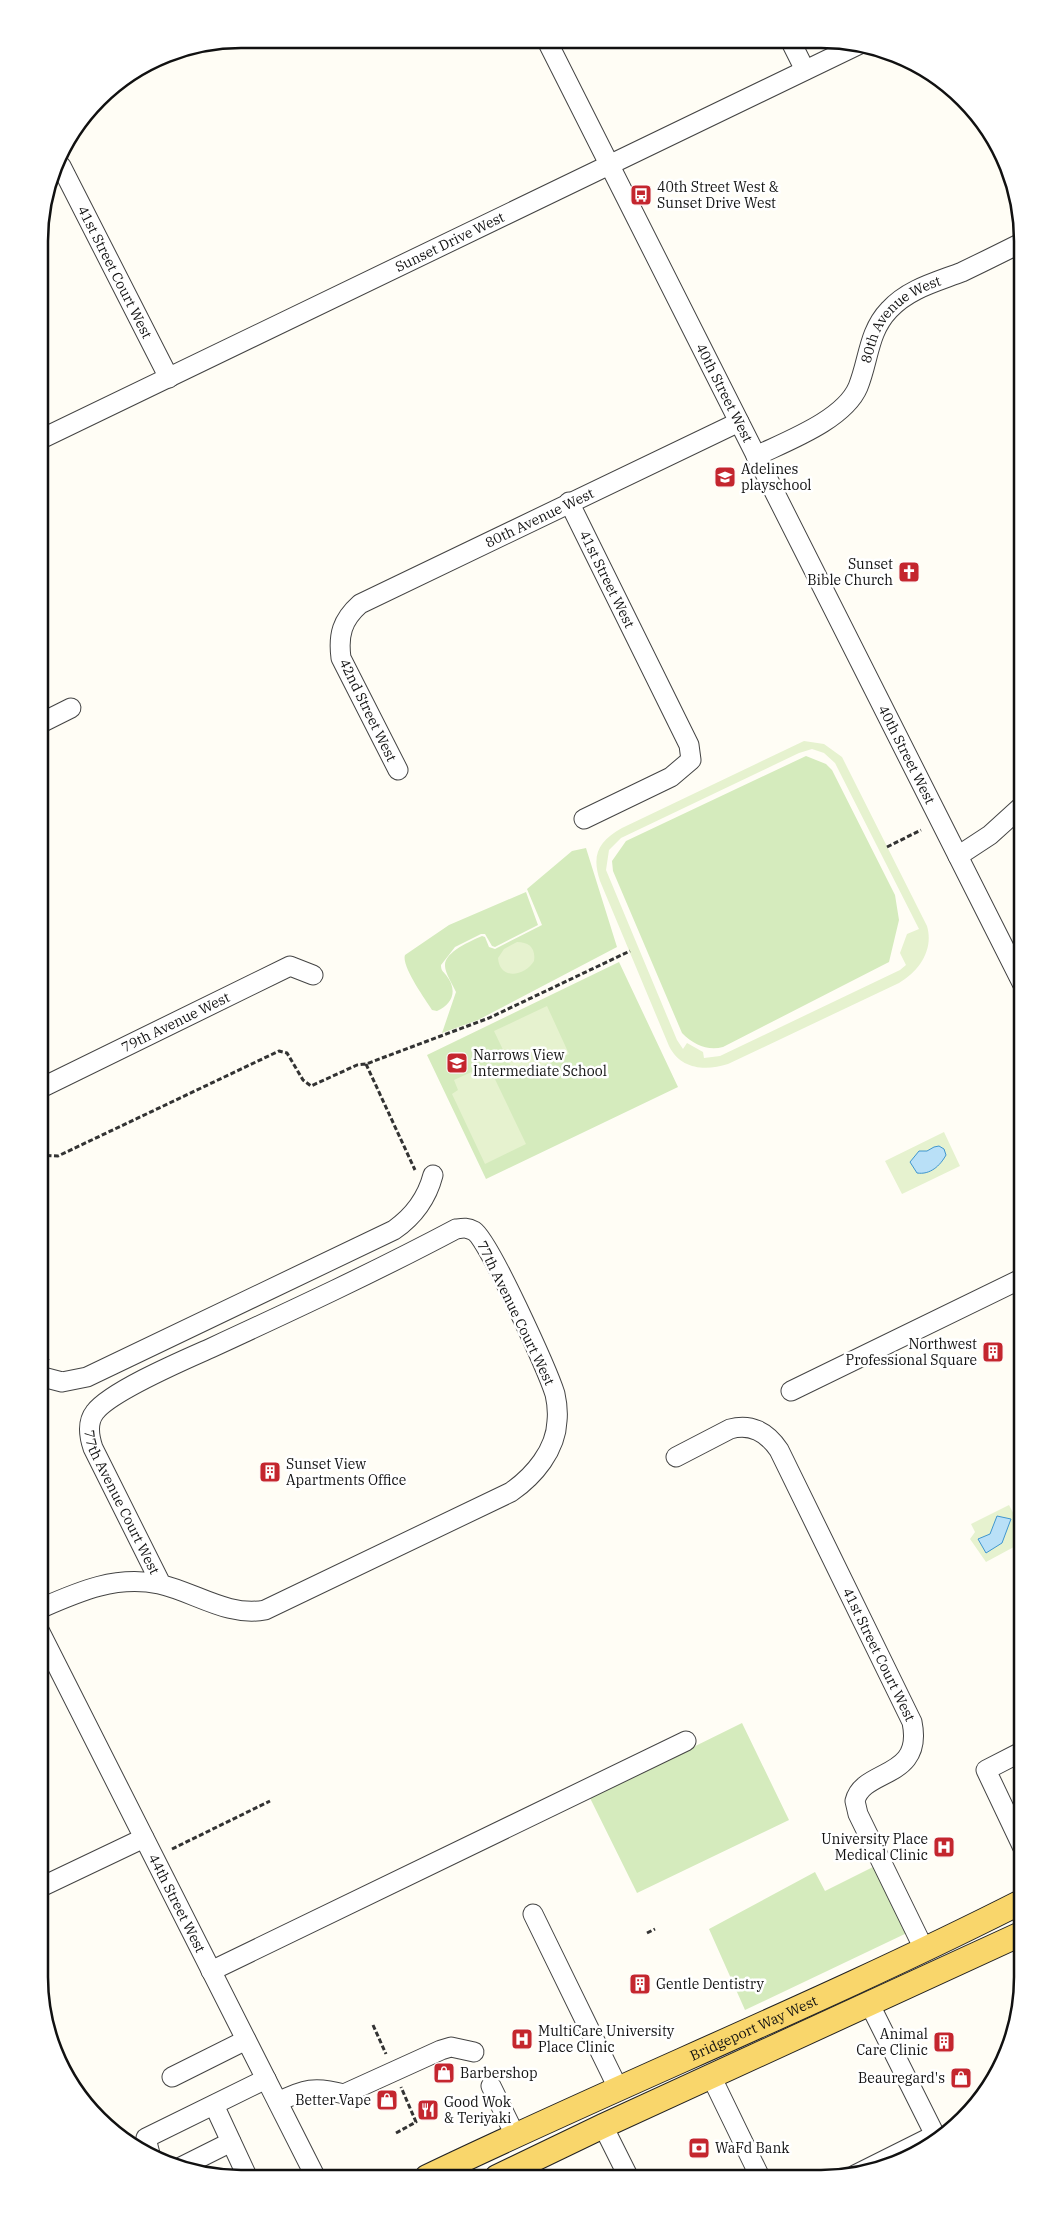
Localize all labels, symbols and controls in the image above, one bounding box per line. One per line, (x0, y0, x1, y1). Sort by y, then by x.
place label: 40th Street West & Sunset Drive West (657, 178, 779, 212)
bus stop icon: 40th Street West & Sunset Drive West (629, 183, 653, 207)
street label: 41st Street Court West (74, 203, 156, 341)
street label: Sunset Drive West (392, 208, 507, 276)
street label: 80th Avenue West (857, 272, 943, 365)
street label: 40th Street West (692, 340, 757, 445)
place label: Adelines playschool (741, 460, 812, 494)
school or university icon: Adelines playschool (713, 465, 737, 489)
street label: 80th Avenue West (482, 484, 597, 552)
street label: 41st Street West (575, 527, 639, 631)
place label: Sunset Bible Church (807, 555, 893, 589)
church icon: Sunset Bible Church (897, 560, 921, 584)
street label: 42nd Street West (335, 656, 401, 764)
street label: 40th Street West (874, 702, 939, 807)
street label: 79th Avenue West (118, 988, 233, 1056)
place label: Narrows View Intermediate School (473, 1046, 607, 1080)
school or university icon: Narrows View Intermediate School (445, 1051, 469, 1075)
street label: 77th Avenue Court West (473, 1238, 559, 1388)
place label: Northwest Professional Square (846, 1335, 977, 1369)
building icon: Northwest Professional Square (981, 1340, 1005, 1364)
street label: 77th Avenue Court West (80, 1429, 164, 1577)
place label: Sunset View Apartments Office (286, 1455, 406, 1489)
building icon: Sunset View Apartments Office (258, 1460, 282, 1484)
street label: 41st Street Court West (839, 1585, 919, 1724)
place label: University Place Medical Clinic (821, 1830, 928, 1864)
hospital icon: University Place Medical Clinic (932, 1835, 956, 1859)
street label: 44th Street West (145, 1851, 210, 1956)
building icon: Gentle Dentistry (628, 1972, 652, 1996)
place label: Gentle Dentistry (656, 1975, 764, 1993)
street label: Bridgeport Way West (687, 1991, 820, 2065)
place label: MultiCare University Place Clinic (538, 2022, 675, 2056)
place label: Animal Care Clinic (856, 2025, 928, 2059)
hospital icon: MultiCare University Place Clinic (510, 2027, 534, 2051)
building icon: Animal Care Clinic (932, 2030, 956, 2054)
shop icon: Barbershop (432, 2061, 456, 2085)
place label: Barbershop (460, 2064, 538, 2082)
shop icon: Beauregard's (949, 2066, 973, 2090)
place label: Beauregard's (858, 2069, 945, 2087)
shop icon: Better Vape (375, 2088, 399, 2112)
place label: Better Vape (295, 2091, 371, 2109)
place label: Good Wok & Teriyaki (444, 2093, 512, 2127)
restaurant icon: Good Wok & Teriyaki (416, 2098, 440, 2122)
bank icon: WaFd Bank (687, 2136, 711, 2160)
place label: WaFd Bank (715, 2139, 790, 2157)

